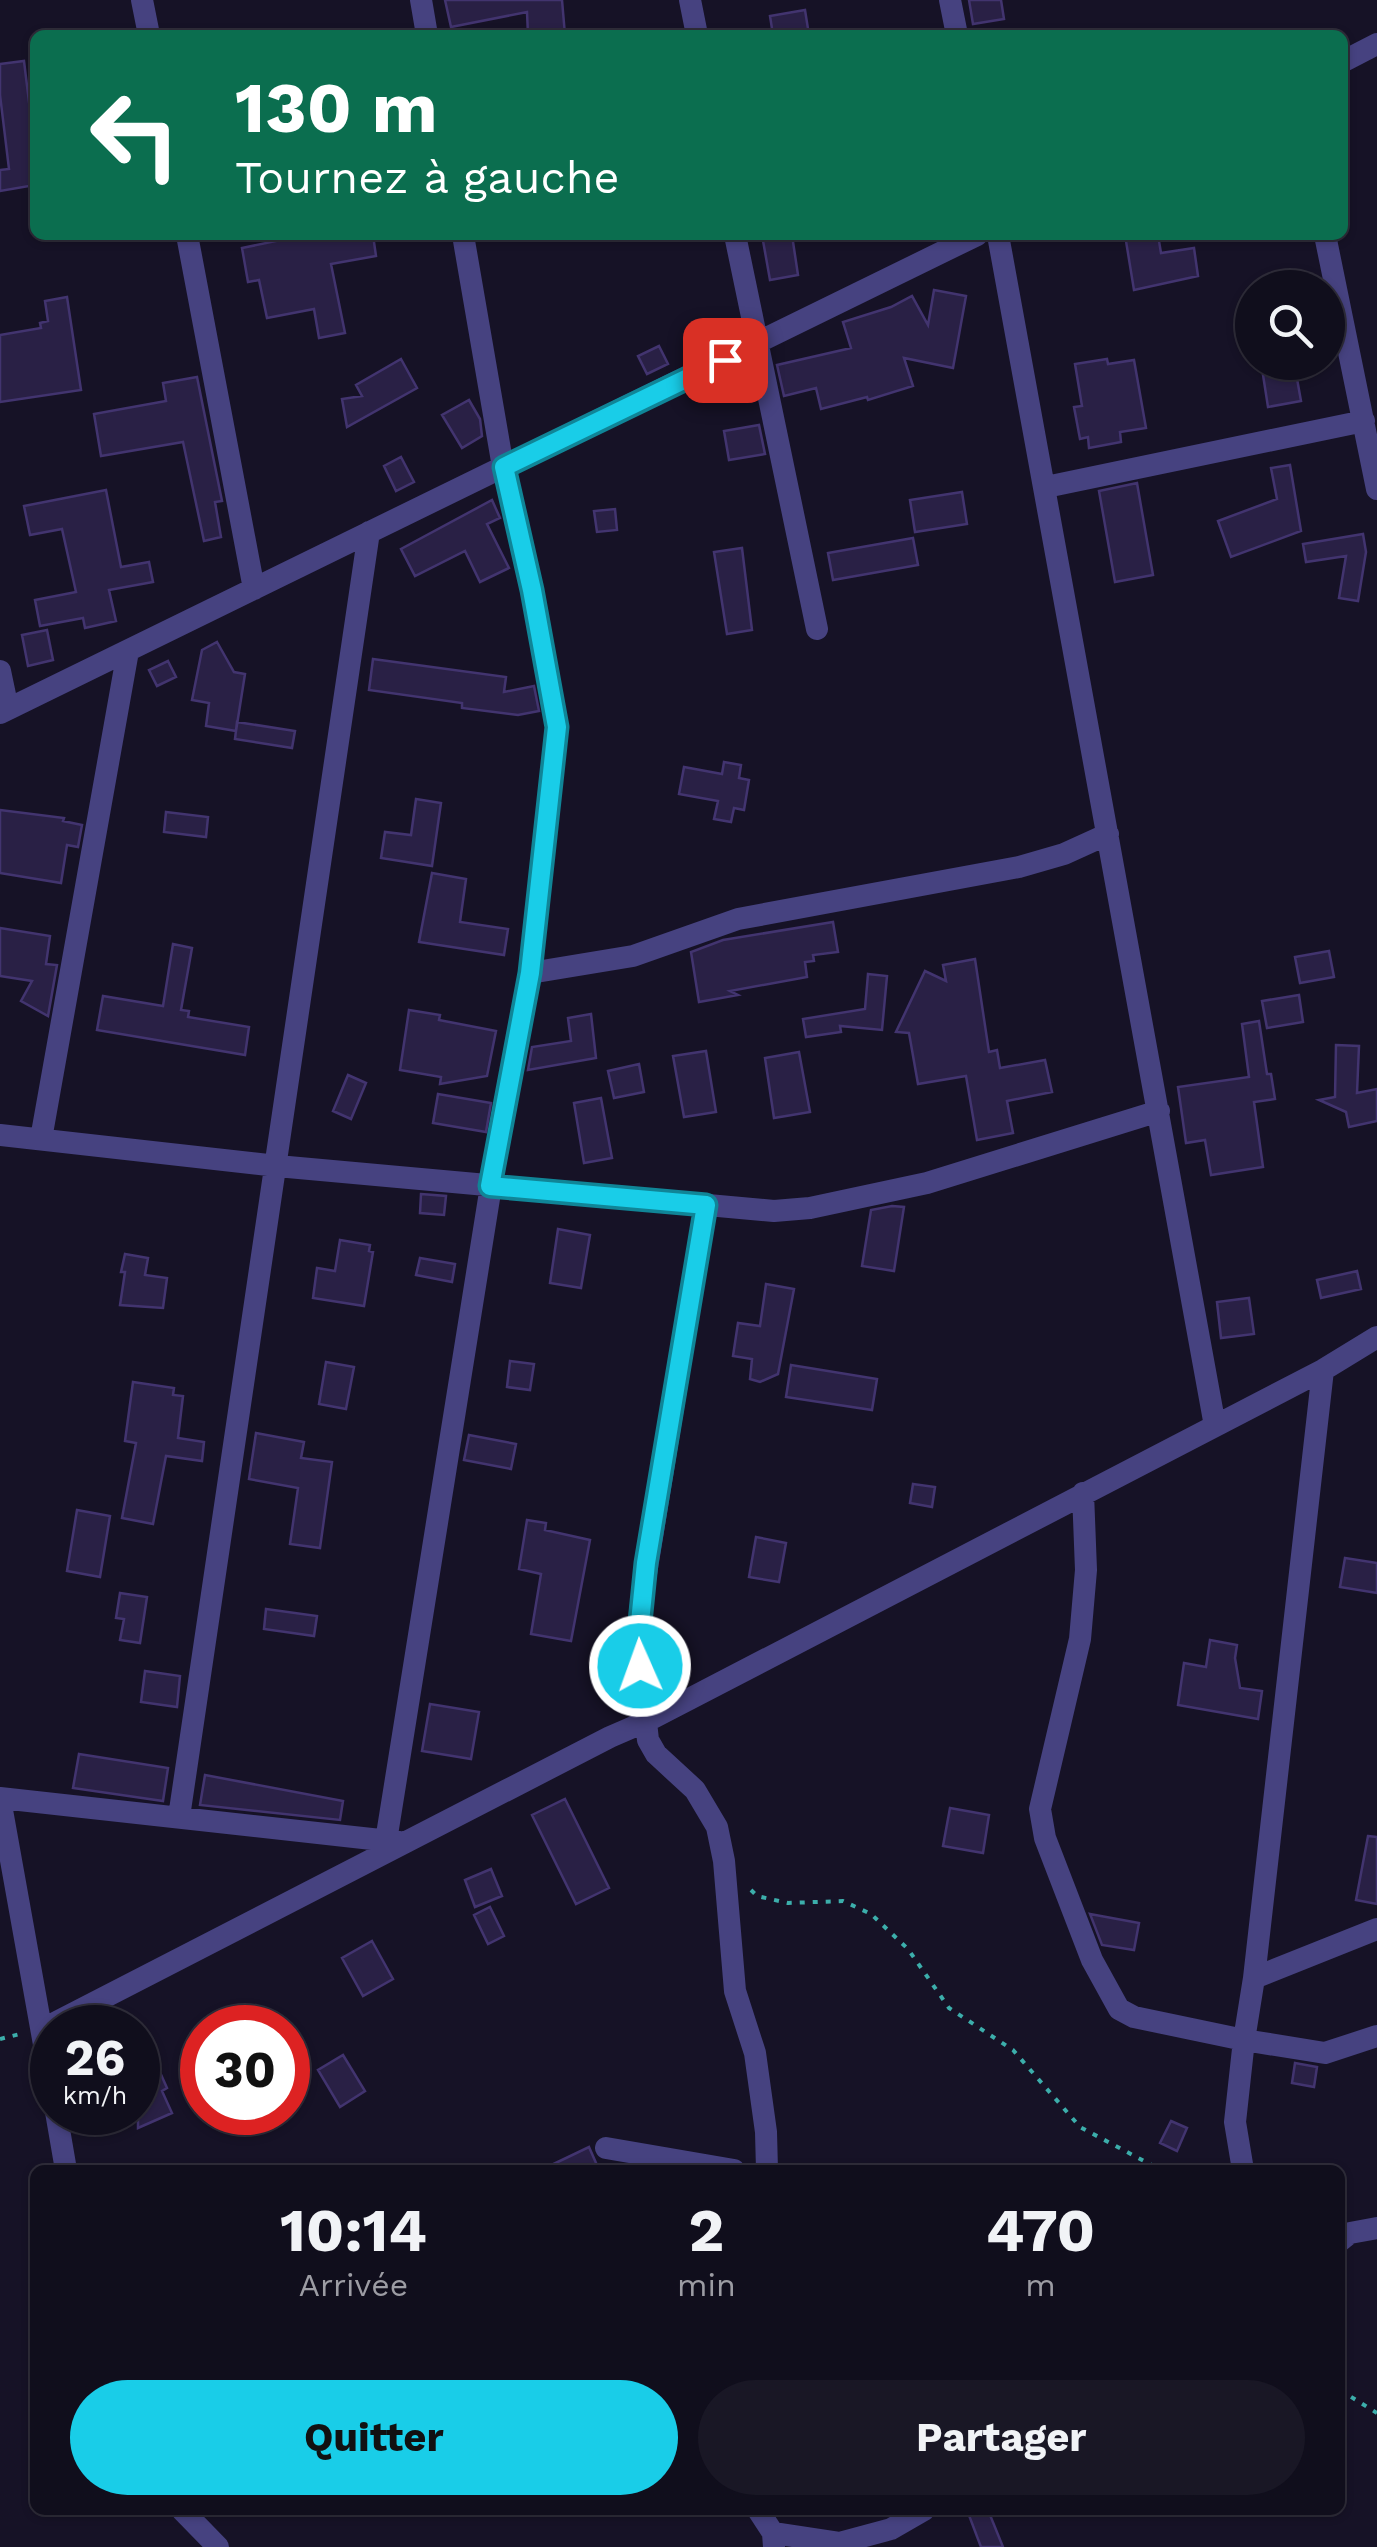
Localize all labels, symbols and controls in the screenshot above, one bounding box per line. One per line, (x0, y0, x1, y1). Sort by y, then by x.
text: 130 m (235, 67, 438, 149)
icon: left (70, 70, 200, 200)
text: Tournez à gauche (235, 151, 620, 204)
map controls (1235, 270, 1345, 380)
button: search (1235, 270, 1345, 380)
pin (683, 318, 768, 403)
icon: arrive (698, 333, 753, 388)
position arrow (588, 1614, 692, 1718)
speed limit sign: 30 (180, 2005, 310, 2135)
text: 26 (65, 2028, 125, 2087)
text: km/h (63, 2081, 127, 2110)
text: 10:14 (280, 2195, 427, 2266)
text: 2 (689, 2195, 724, 2266)
text: 470 (986, 2195, 1095, 2266)
text: Arrivée (299, 2266, 408, 2304)
text: min (677, 2266, 736, 2304)
text: m (1025, 2266, 1056, 2304)
button: Quitter (70, 2380, 678, 2495)
button: Partager (698, 2380, 1305, 2495)

